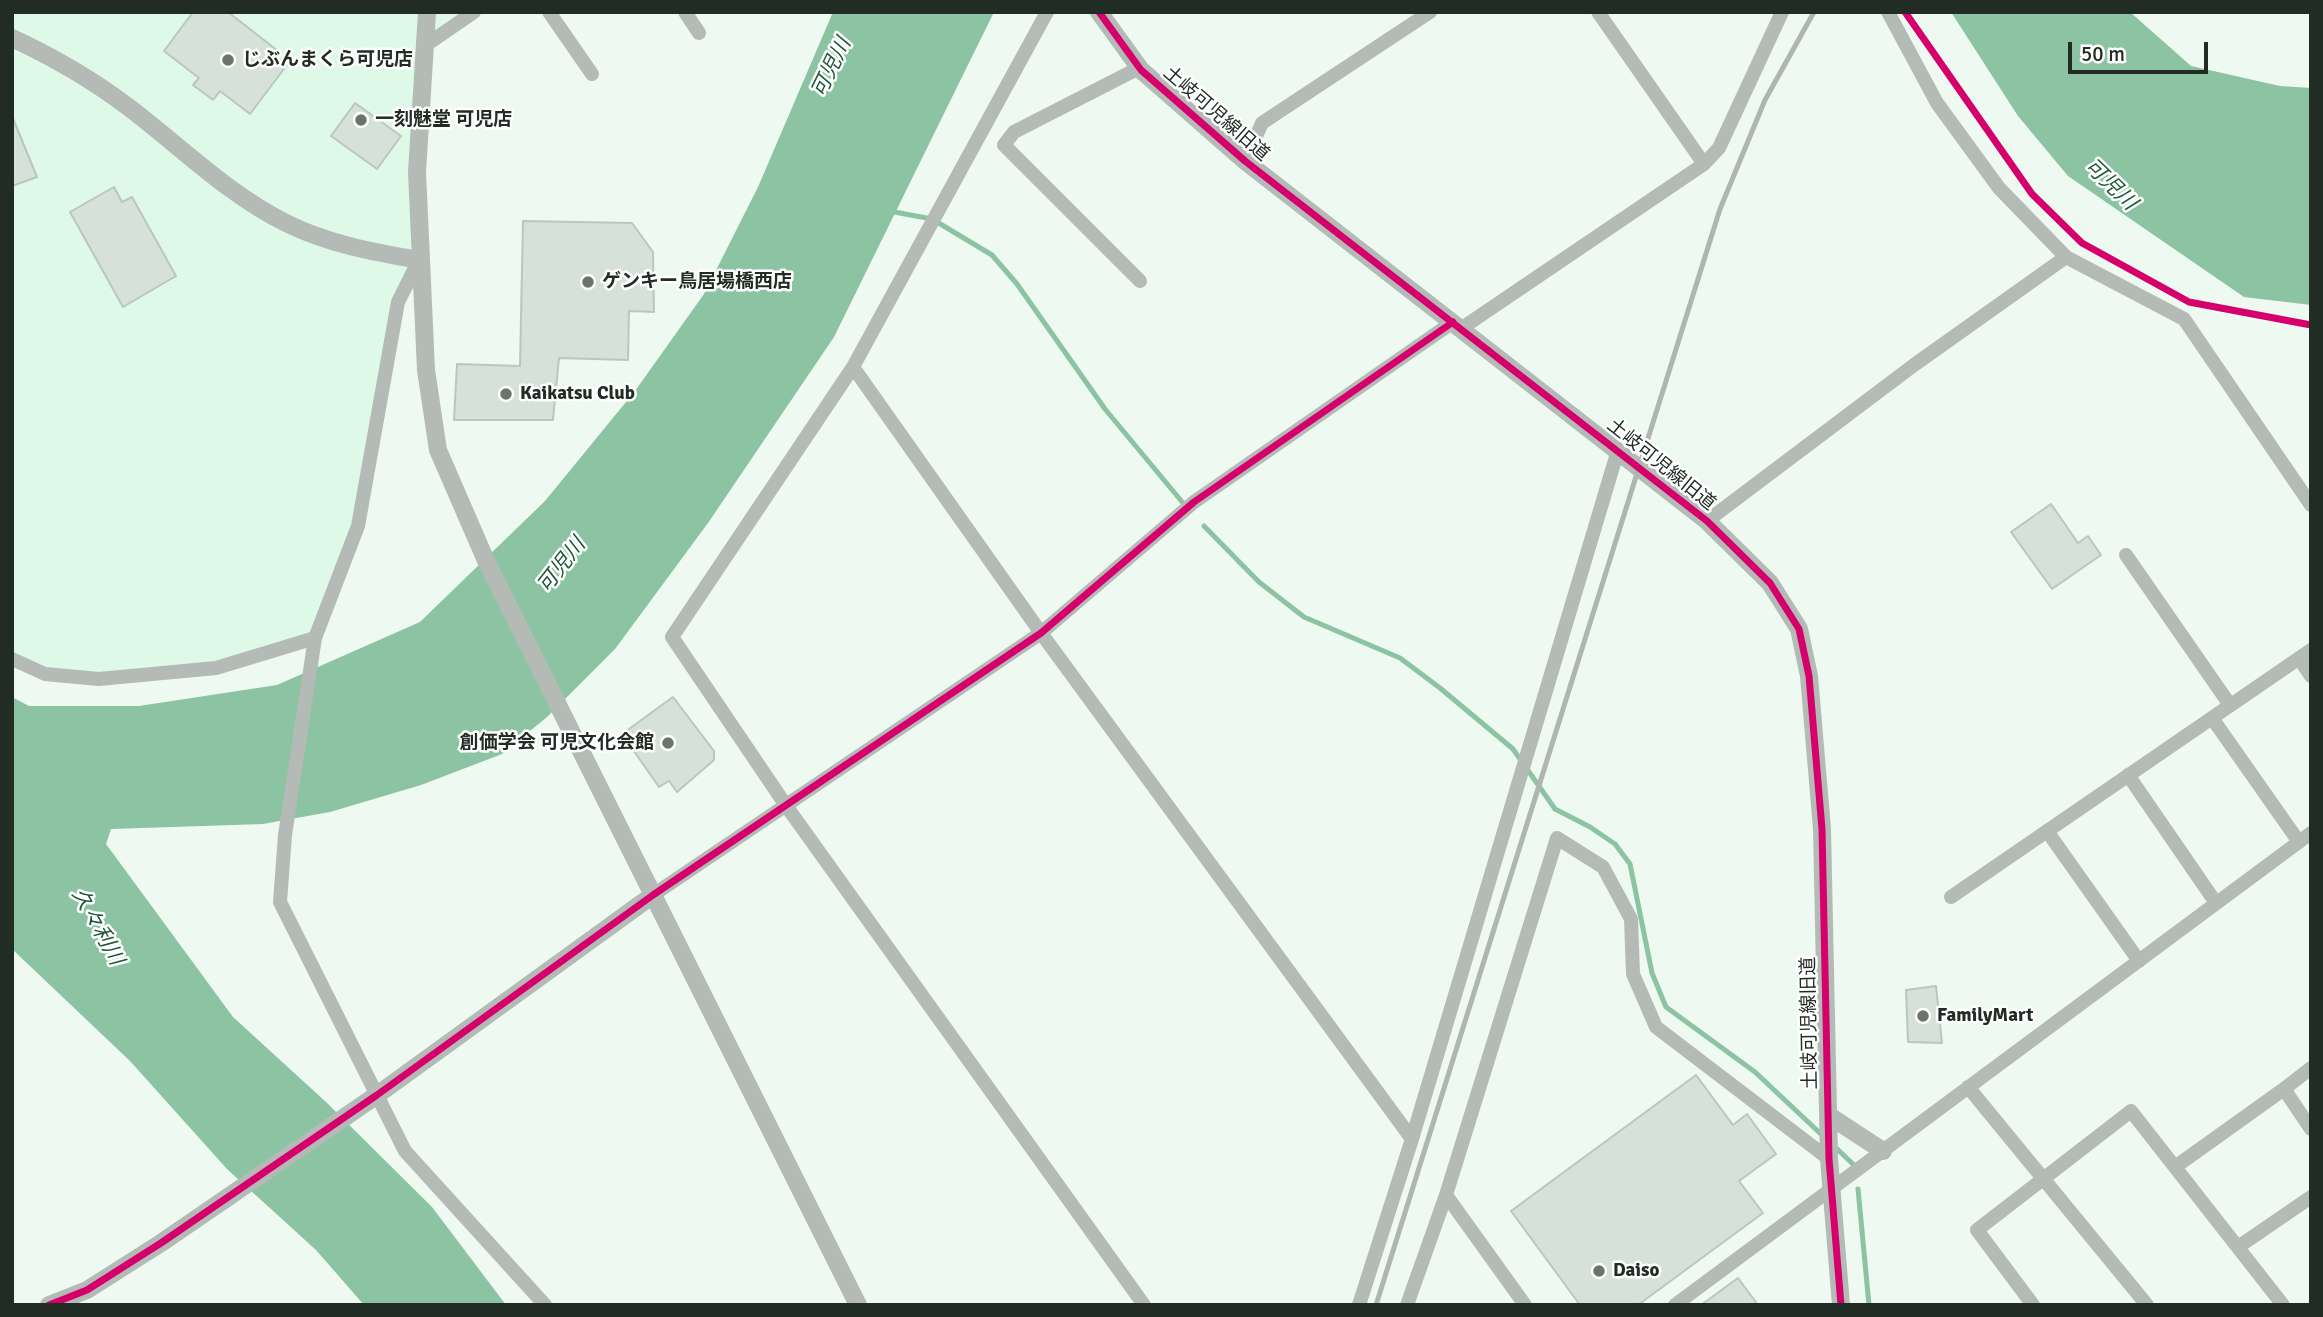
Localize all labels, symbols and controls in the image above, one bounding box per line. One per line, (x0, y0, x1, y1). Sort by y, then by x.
scale bar (2071, 28, 2211, 72)
water label: 可児川 (807, 34, 857, 102)
text: 50 m (2081, 41, 2125, 67)
place label: じぶんまくら可児店 (242, 49, 413, 71)
marker: じぶんまくら可児店 (220, 52, 236, 68)
street label: 土岐可児線旧道 (1158, 62, 1274, 166)
place label: 一刻魅堂 可児店 (375, 109, 512, 131)
marker: 一刻魅堂 可児店 (353, 112, 369, 128)
water label: 可児川 (2079, 154, 2141, 216)
place label: ゲンキー鳥居場橋西店 (602, 271, 792, 293)
marker: ゲンキー鳥居場橋西店 (580, 274, 596, 290)
place label: Kaikatsu Club (520, 383, 635, 405)
marker: Kaikatsu Club (498, 386, 514, 402)
street label: 土岐可児線旧道 (1602, 414, 1720, 516)
water label: 可児川 (533, 533, 591, 599)
place label: 創価学会 可児文化会館 (460, 732, 654, 754)
marker: 創価学会 可児文化会館 (660, 735, 676, 751)
water label: 久々利川 (66, 884, 128, 970)
street label: 土岐可児線旧道 (1797, 956, 1823, 1090)
place label: FamilyMart (1937, 1005, 2033, 1027)
marker: FamilyMart (1915, 1008, 1931, 1024)
place label: Daiso (1613, 1260, 1659, 1282)
marker: Daiso (1591, 1263, 1607, 1279)

